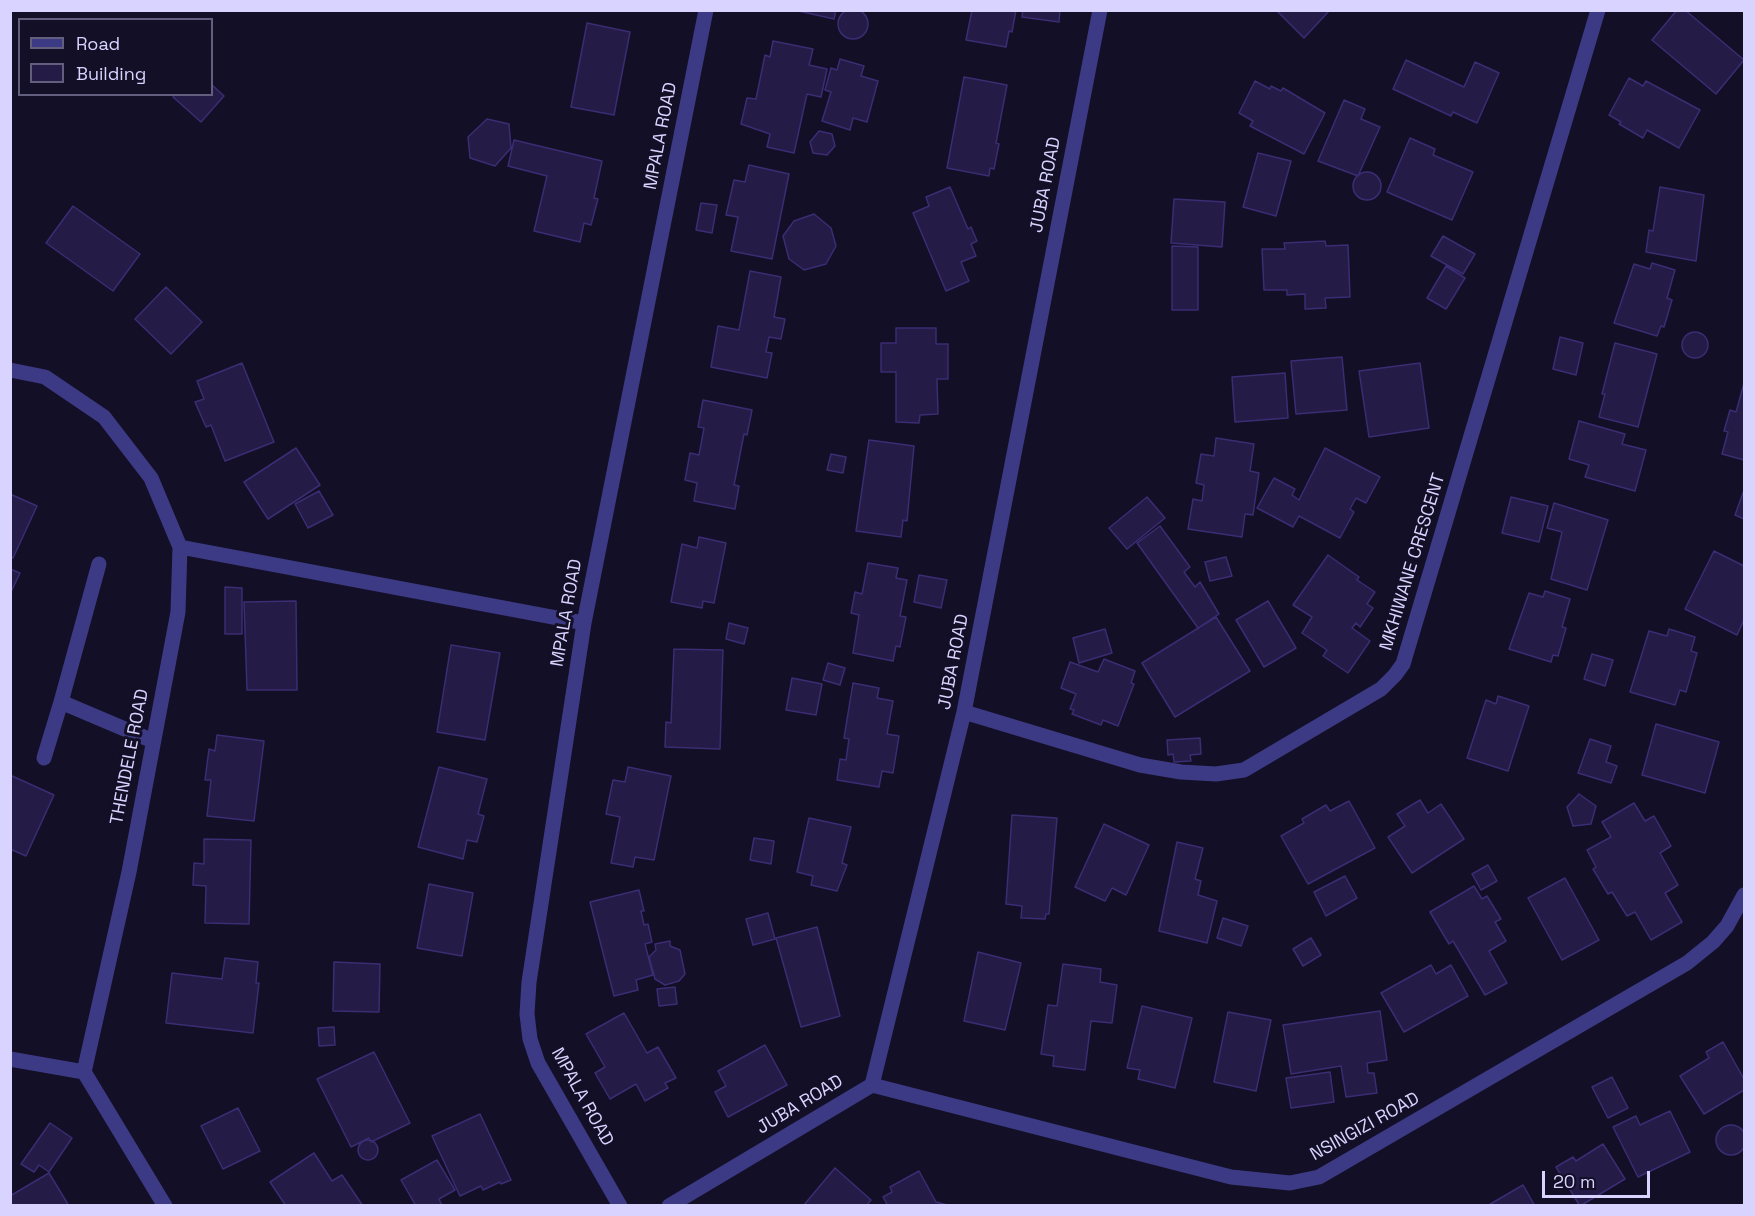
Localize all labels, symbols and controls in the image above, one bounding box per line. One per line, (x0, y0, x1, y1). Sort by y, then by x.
legend (18, 18, 213, 96)
text: Road (76, 32, 120, 55)
text: Building (76, 62, 146, 85)
street label: MPALA ROAD (640, 80, 682, 192)
street label: JUBA ROAD (1026, 135, 1066, 235)
street label: MKHIWANE CRESCENT (1376, 471, 1450, 653)
street label: MPALA ROAD (547, 557, 587, 669)
street label: JUBA ROAD (934, 612, 974, 712)
street label: THENDELE ROAD (106, 687, 154, 827)
street label: MPALA ROAD (546, 1044, 618, 1150)
street label: JUBA ROAD (753, 1071, 847, 1139)
street label: NSINGIZI ROAD (1307, 1088, 1423, 1166)
scale bar (1545, 1159, 1653, 1197)
text: 20 m (1553, 1170, 1596, 1193)

